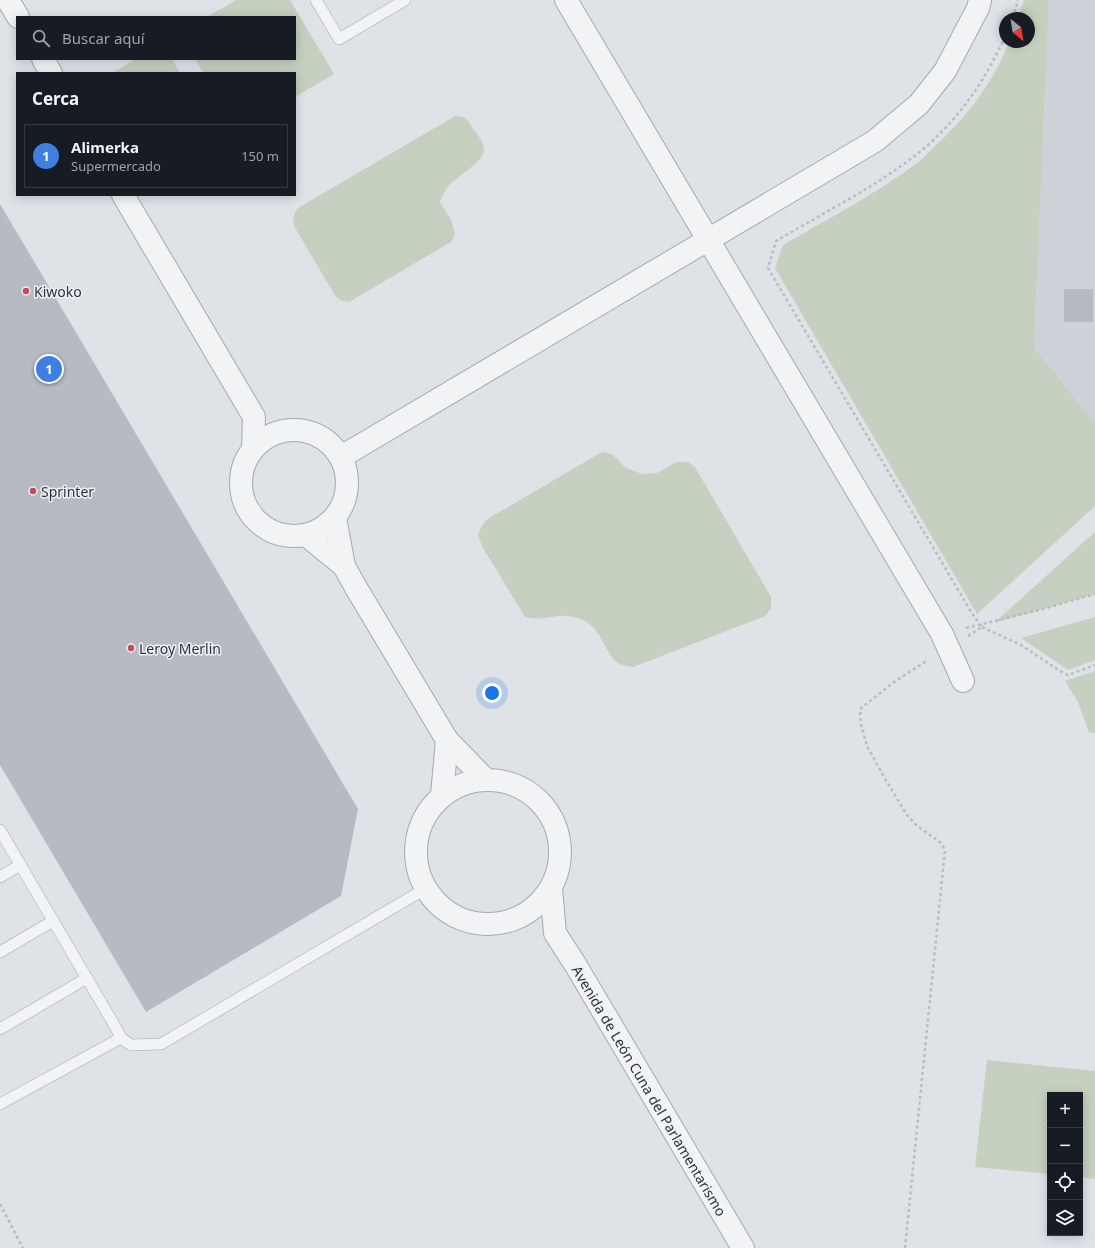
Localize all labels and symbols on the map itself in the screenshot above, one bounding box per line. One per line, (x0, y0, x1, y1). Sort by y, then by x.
north arrow (999, 12, 1035, 48)
place label: Kiwoko (34, 282, 82, 301)
marker: Kiwoko (21, 286, 31, 296)
pin: 1 (36, 354, 62, 384)
place label: Sprinter (41, 482, 94, 501)
marker: Sprinter (28, 486, 38, 496)
place label: Leroy Merlin (139, 639, 221, 658)
marker: Leroy Merlin (126, 643, 136, 653)
your location (482, 683, 502, 703)
street label: Avenida de León Cuna del Parlamentarismo (568, 962, 731, 1219)

